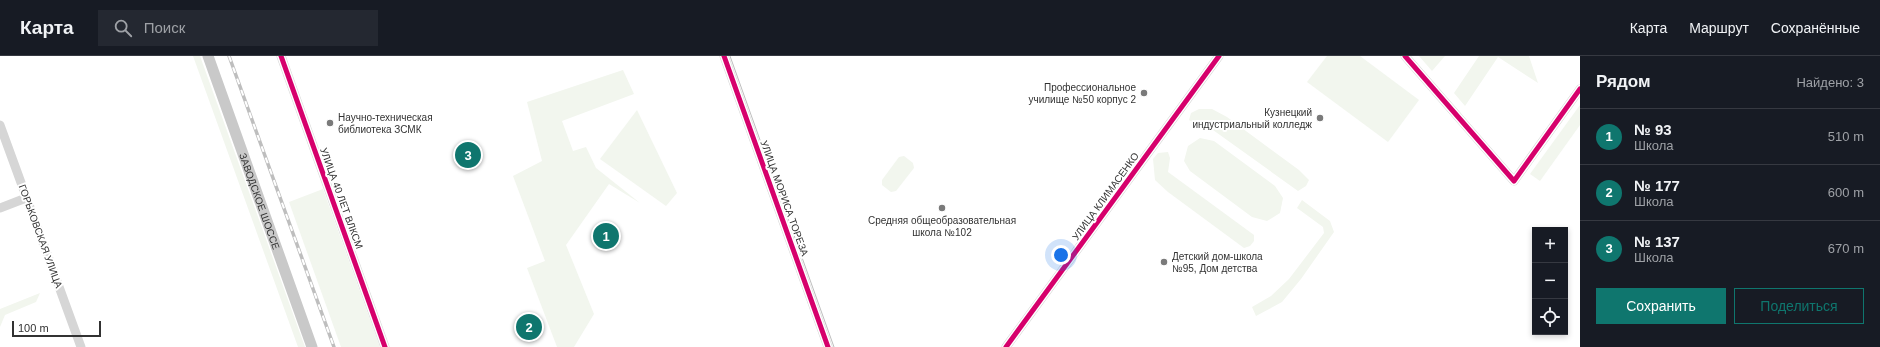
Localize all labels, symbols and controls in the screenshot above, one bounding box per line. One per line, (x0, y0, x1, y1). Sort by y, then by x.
search box (98, 10, 378, 46)
text: Карта (20, 17, 74, 38)
icon: search (112, 17, 134, 39)
text: Поиск (144, 19, 185, 36)
text: Карта (1630, 20, 1667, 36)
text: Маршрут (1689, 20, 1749, 36)
text: Сохранённые (1771, 20, 1860, 36)
text: Рядом (1596, 72, 1651, 91)
text: Найдено: 3 (1796, 75, 1864, 90)
place label: Профессиональное училище №50 корпус 2 (1028, 82, 1136, 105)
marker: Профессиональное училище №50 корпус 2 (1139, 88, 1149, 98)
place label: Кузнецкий индустриальный колледж (1192, 107, 1312, 130)
place label: Научно-техническая библиотека ЗСМК (338, 112, 433, 135)
marker: Кузнецкий индустриальный колледж (1315, 113, 1325, 123)
marker: Научно-техническая библиотека ЗСМК (325, 118, 335, 128)
text: № 93 (1634, 121, 1672, 138)
text: 1 (1605, 129, 1613, 144)
text: 510 m (1828, 129, 1864, 144)
text: Школа (1634, 138, 1674, 153)
street label: УЛИЦА МОРИСА ТОРЕЗА (758, 139, 811, 258)
pin: 3 (455, 140, 481, 170)
street label: УЛИЦА 40 ЛЕТ ВЛКСМ (318, 146, 365, 250)
street label: УЛИЦА КЛИМАСЕНКО (1070, 150, 1141, 242)
street label: ЗАВОДСКОЕ ШОССЕ (237, 151, 282, 251)
text: № 177 (1634, 177, 1680, 194)
street label: ГОРЬКОВСКАЯ УЛИЦА (17, 183, 64, 290)
text: 2 (1605, 185, 1613, 200)
text: 600 m (1828, 185, 1864, 200)
text: Школа (1634, 194, 1674, 209)
marker: Средняя общеобразовательная школа №102 (937, 203, 947, 213)
place label: Средняя общеобразовательная школа №102 (868, 215, 1016, 238)
pin: 1 (593, 221, 619, 251)
map controls (1532, 227, 1568, 335)
button: + (1532, 227, 1568, 263)
text: № 137 (1634, 233, 1680, 250)
text: 3 (1605, 241, 1613, 256)
text: 670 m (1828, 241, 1864, 256)
your location (1051, 245, 1071, 265)
text: Школа (1634, 250, 1674, 265)
place label: Детский дом-школа №95, Дом детства (1172, 251, 1263, 274)
marker: Детский дом-школа №95, Дом детства (1159, 257, 1169, 267)
button: − (1532, 263, 1568, 299)
button: Сохранить (1596, 288, 1726, 324)
button: Поделиться (1734, 288, 1864, 324)
button: locate (1532, 299, 1568, 335)
pin: 2 (516, 312, 542, 342)
scale bar (12, 319, 101, 338)
text: 100 m (18, 322, 49, 334)

